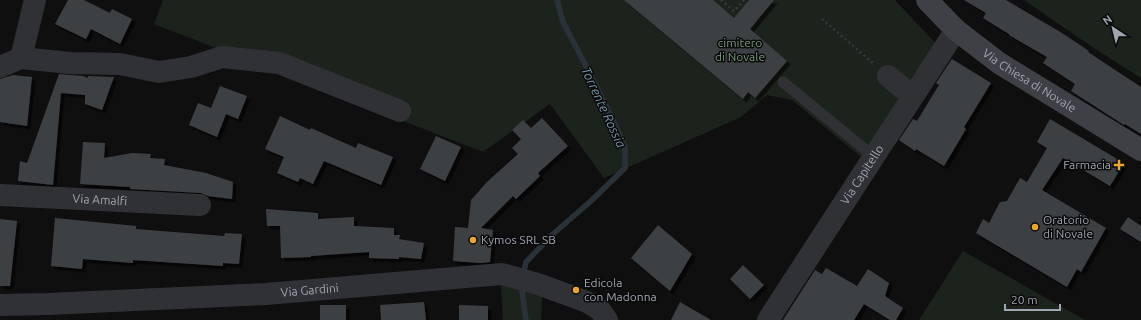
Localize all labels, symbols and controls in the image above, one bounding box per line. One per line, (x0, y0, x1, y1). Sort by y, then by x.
north arrow (1093, 8, 1133, 48)
text: N (1100, 13, 1114, 27)
park label: cimitero di Novale (715, 36, 765, 63)
street label: Via Chiesa di Novale (980, 46, 1079, 115)
water label: Torrente Rossia (579, 64, 629, 150)
street label: Via Capitello (838, 142, 886, 207)
place label: Farmacia (1063, 158, 1111, 171)
marker: Farmacia (1114, 160, 1124, 170)
street label: Via Amalfi (72, 192, 128, 207)
place label: Oratorio di Novale (1043, 213, 1093, 240)
marker: Oratorio di Novale (1030, 222, 1040, 232)
place label: Kymos SRL SB (481, 233, 556, 246)
marker: Kymos SRL SB (468, 235, 478, 245)
place label: Edicola con Madonna (584, 276, 657, 303)
street label: Via Gardini (280, 281, 339, 299)
marker: Edicola con Madonna (571, 285, 581, 295)
scale bar (1005, 286, 1060, 312)
text: 20 m (1011, 293, 1038, 306)

